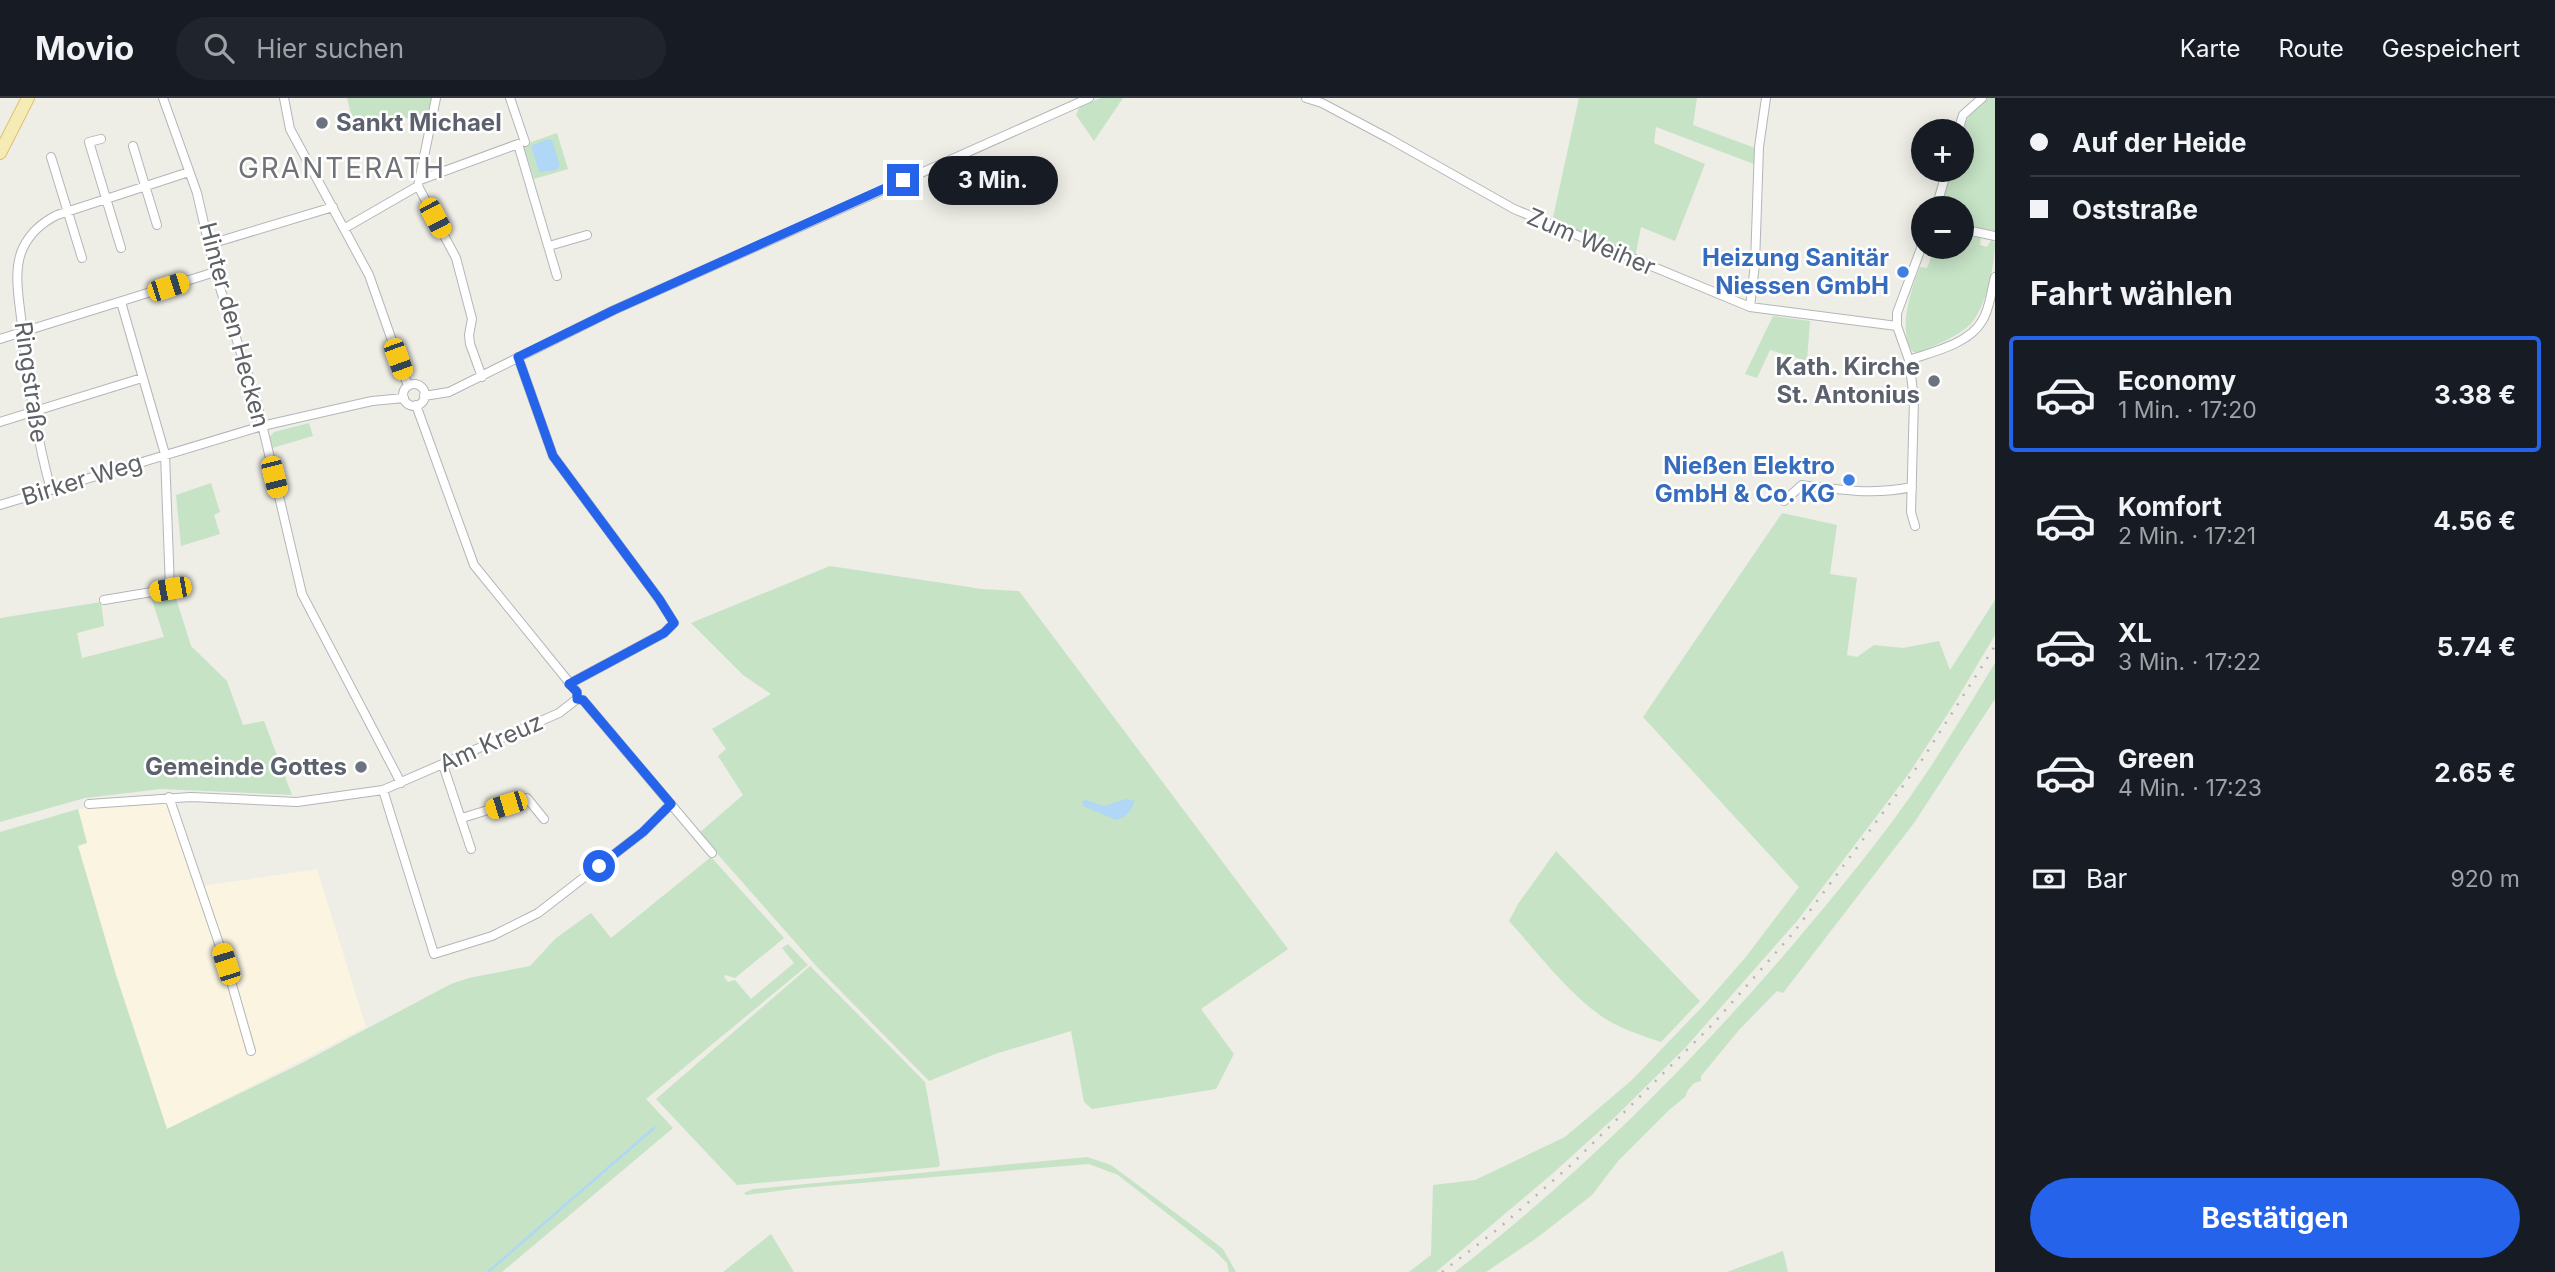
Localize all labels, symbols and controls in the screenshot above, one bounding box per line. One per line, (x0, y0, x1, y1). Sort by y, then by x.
search box (176, 17, 666, 80)
text: Movio (35, 28, 134, 68)
icon: search (200, 29, 238, 67)
text: Hier suchen (256, 33, 404, 64)
text: Karte (2180, 34, 2240, 63)
text: Route (2278, 34, 2344, 63)
text: Gespeichert (2382, 34, 2520, 63)
place label: Sankt Michael (336, 108, 502, 137)
marker: Sankt Michael (314, 115, 330, 131)
map controls (1911, 119, 1974, 259)
button: + (1911, 119, 1974, 182)
text: Auf der Heide (2072, 127, 2247, 158)
district label: GRANTERATH (238, 151, 446, 185)
callout: 3 Min. (928, 155, 1057, 204)
route end (887, 164, 919, 196)
text: 3 Min. (958, 166, 1028, 194)
text: Oststraße (2072, 194, 2198, 225)
car (416, 195, 455, 241)
button: − (1911, 196, 1974, 259)
street label: Zum Weiher (1523, 202, 1660, 282)
street label: Hinter den Hecken (193, 219, 276, 431)
place label: Heizung Sanitär Niessen GmbH (1702, 243, 1889, 300)
marker: Heizung Sanitär Niessen GmbH (1895, 264, 1911, 280)
car (145, 271, 192, 303)
text: Fahrt wählen (2030, 274, 2233, 313)
street label: Ringstraße (9, 320, 54, 444)
car (381, 336, 416, 382)
place label: Kath. Kirche St. Antonius (1776, 352, 1920, 409)
icon: car (2034, 363, 2097, 426)
text: Economy (2118, 365, 2236, 396)
marker: Kath. Kirche St. Antonius (1926, 373, 1942, 389)
text: 3.38 € (2434, 379, 2516, 410)
text: 1 Min. · 17:20 (2118, 396, 2257, 424)
street label: Birker Weg (18, 447, 146, 512)
place label: Nießen Elektro GmbH & Co. KG (1655, 451, 1835, 508)
car (259, 454, 290, 500)
marker: Nießen Elektro GmbH & Co. KG (1841, 472, 1857, 488)
icon: car (2034, 489, 2097, 552)
text: Komfort (2118, 491, 2222, 522)
text: 4.56 € (2433, 505, 2516, 536)
text: 2 Min. · 17:21 (2118, 522, 2256, 550)
car (148, 575, 193, 603)
icon: car (2034, 615, 2097, 678)
text: XL (2118, 617, 2152, 648)
text: 5.74 € (2437, 631, 2516, 662)
text: 3 Min. · 17:22 (2118, 648, 2261, 676)
street label: Am Kreuz (434, 707, 547, 778)
icon: car (2034, 741, 2097, 804)
text: Green (2118, 743, 2195, 774)
place label: Gemeinde Gottes (145, 752, 347, 781)
text: 2.65 € (2434, 757, 2516, 788)
marker: Gemeinde Gottes (353, 759, 369, 775)
text: 4 Min. · 17:23 (2118, 774, 2262, 802)
car (483, 789, 530, 821)
route start (583, 850, 615, 882)
icon: cash (2030, 860, 2068, 898)
text: Bar (2086, 863, 2127, 894)
text: 920 m (2451, 865, 2520, 893)
car (210, 941, 243, 987)
button: Bestätigen (2030, 1178, 2520, 1258)

